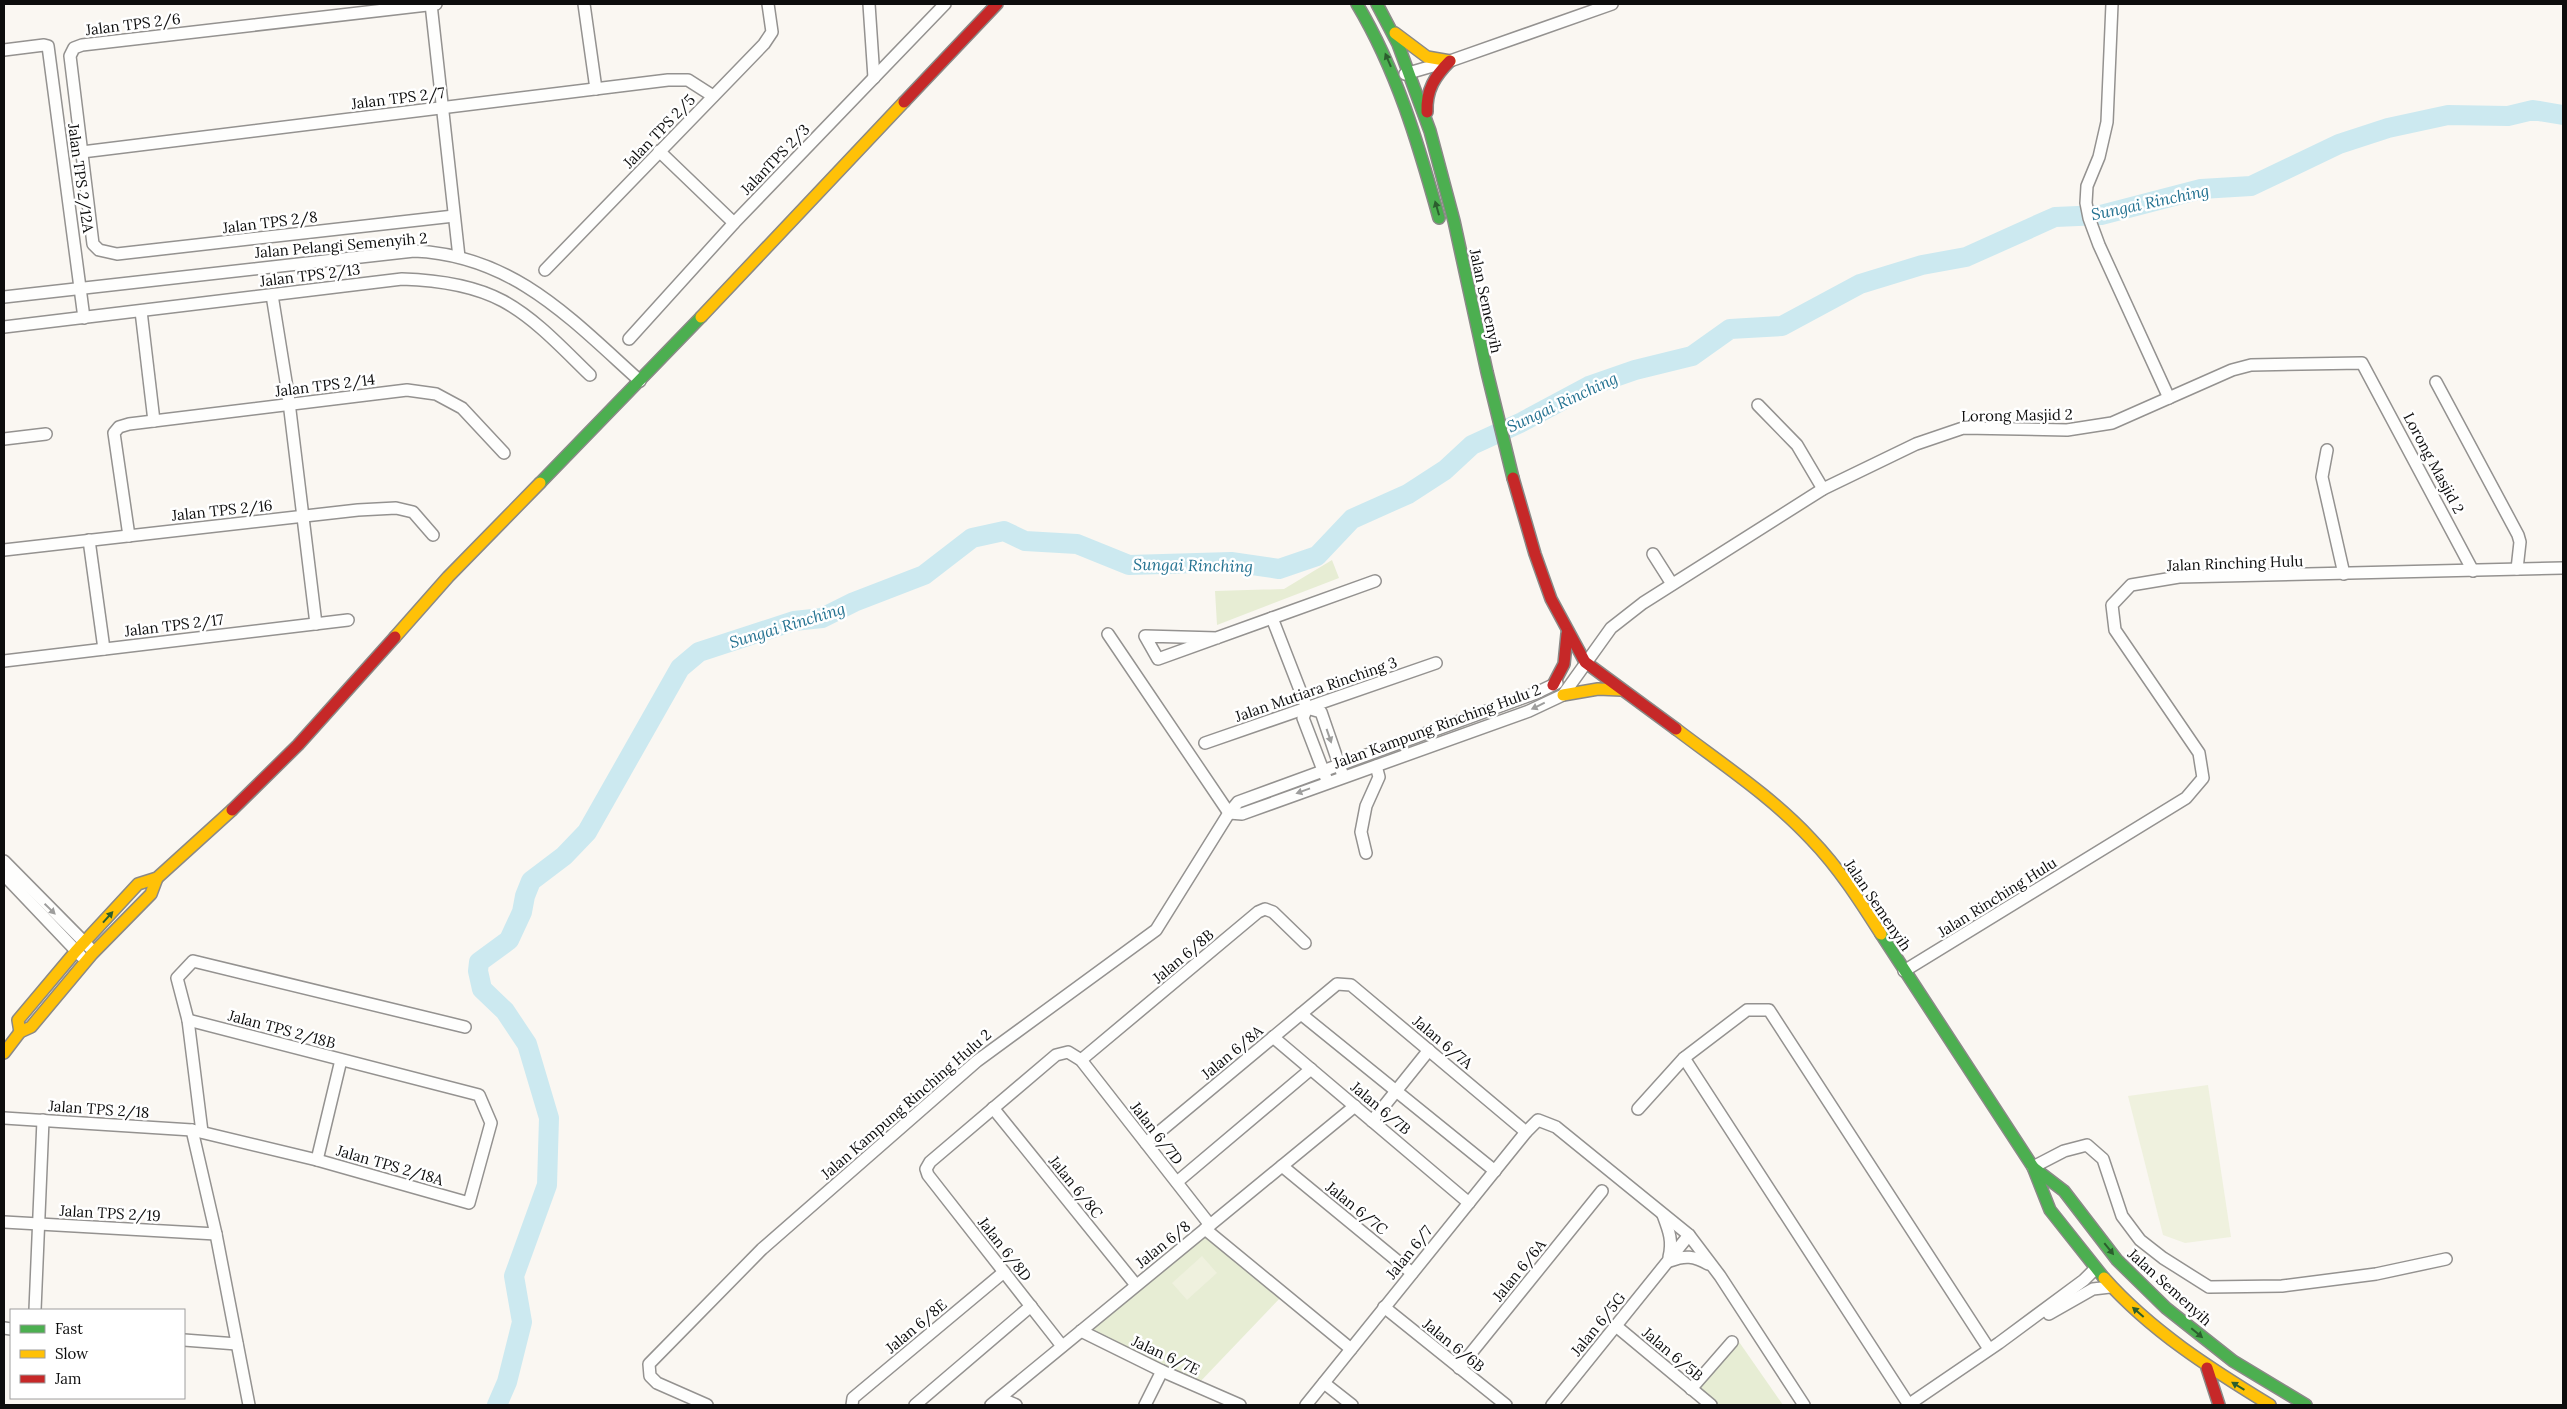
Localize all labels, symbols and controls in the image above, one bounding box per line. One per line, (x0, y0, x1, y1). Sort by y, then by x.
street label: Jalan TPS 2/6 (83, 9, 182, 40)
one-way arrow (1383, 53, 1391, 67)
street label: Jalan TPS 2/7 (349, 83, 446, 114)
street label: Jalan TPS 2/5 (618, 90, 700, 173)
street label: JalanTPS 2/3 (736, 120, 814, 200)
street label: Jalan TPS 2/12A (63, 121, 98, 235)
water label: Sungai Rinching (2089, 180, 2211, 224)
one-way arrow (1432, 201, 1440, 216)
street label: Jalan TPS 2/8 (220, 207, 319, 238)
street label: Jalan Pelangi Semenyih 2 (253, 228, 428, 262)
street label: Jalan Semenyih (1465, 246, 1506, 355)
street label: Jalan TPS 2/13 (258, 259, 361, 292)
water label: Sungai Rinching (1503, 368, 1621, 436)
street label: Jalan TPS 2/14 (273, 369, 376, 402)
street label: Lorong Masjid 2 (1961, 405, 2073, 425)
street label: Lorong Masjid 2 (2399, 409, 2469, 517)
street label: Jalan TPS 2/16 (170, 495, 273, 526)
street label: Jalan Rinching Hulu (2165, 551, 2304, 575)
water label: Sungai Rinching (1133, 554, 1253, 576)
water label: Sungai Rinching (727, 598, 847, 652)
street label: Jalan TPS 2/17 (122, 609, 225, 642)
street label: Jalan Mutiara Rinching 3 (1232, 652, 1400, 726)
street label: Jalan Kampung Rinching Hulu 2 (1330, 680, 1543, 773)
one-way arrow (1531, 703, 1545, 711)
one-way arrow (1326, 728, 1333, 743)
one-way arrow (1295, 787, 1310, 795)
street label: Jalan Rinching Hulu (1933, 853, 2060, 942)
street label: Jalan Semenyih (1840, 855, 1916, 954)
one-way arrow (43, 903, 55, 915)
one-way arrow (102, 911, 114, 923)
street label: Jalan 6/8B (1148, 925, 1218, 989)
street label: Jalan TPS 2/18B (225, 1005, 338, 1053)
street label: Jalan 6/7A (1408, 1011, 1477, 1074)
street label: Jalan 6/8A (1197, 1020, 1268, 1085)
street label: Jalan Kampung Rinching Hulu 2 (816, 1025, 995, 1184)
street label: Jalan 6/7B (1346, 1077, 1415, 1139)
street label: Jalan TPS 2/18 (47, 1096, 150, 1123)
street label: Jalan 6/7D (1125, 1097, 1187, 1169)
street label: Jalan TPS 2/18A (333, 1140, 446, 1190)
street label: Jalan 6/8C (1044, 1151, 1107, 1223)
street label: Jalan 6/7C (1321, 1177, 1392, 1240)
street label: Jalan TPS 2/19 (58, 1201, 161, 1226)
street label: Jalan 6/8D (973, 1212, 1036, 1285)
street label: Jalan 6/8 (1131, 1216, 1195, 1273)
street label: Jalan 6/7 (1381, 1221, 1437, 1284)
street label: Jalan 6/6A (1488, 1235, 1551, 1306)
one-way arrow (2103, 1242, 2114, 1255)
street label: Jalan Semenyih (2123, 1244, 2216, 1330)
street label: Jalan 6/5G (1566, 1288, 1630, 1361)
street label: Jalan 6/8E (881, 1295, 951, 1359)
one-way arrow (2132, 1307, 2144, 1318)
legend (10, 1309, 185, 1399)
street label: Jalan 6/6B (1418, 1314, 1489, 1376)
text: Fast (55, 1319, 83, 1338)
street label: Jalan 6/5B (1637, 1322, 1707, 1386)
one-way arrow (2190, 1327, 2203, 1338)
street label: Jalan 6/7E (1128, 1331, 1203, 1380)
text: Slow (55, 1344, 88, 1363)
text: Jam (54, 1369, 82, 1388)
one-way arrow (2232, 1382, 2245, 1391)

